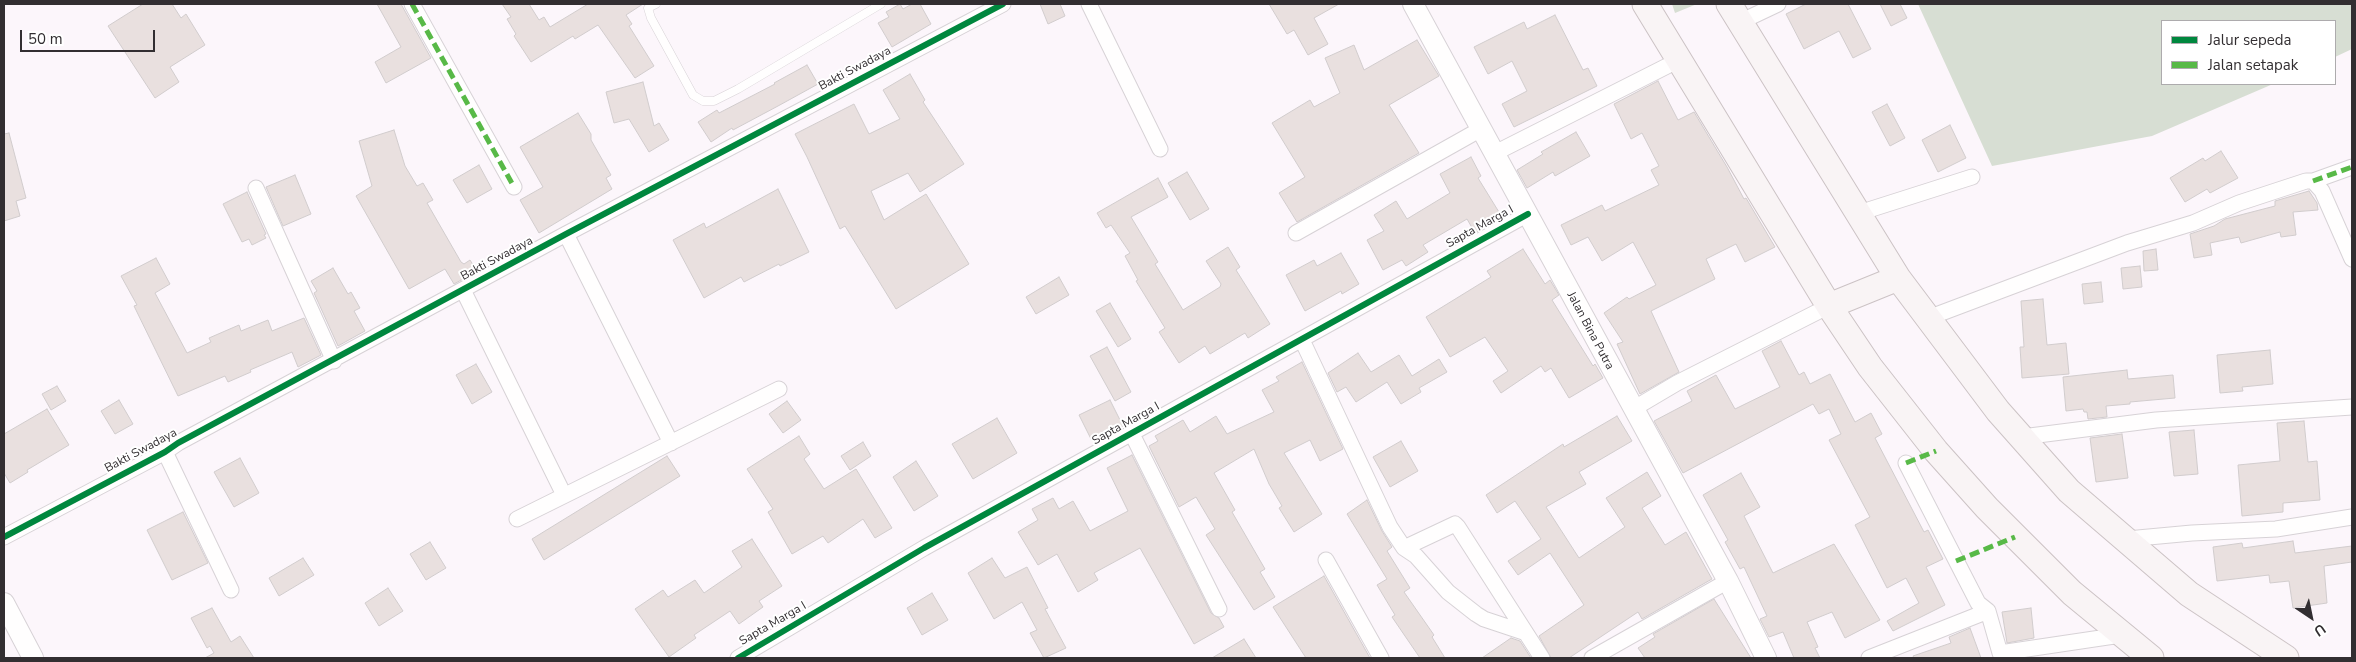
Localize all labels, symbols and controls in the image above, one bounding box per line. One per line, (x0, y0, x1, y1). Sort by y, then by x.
scale bar (22, 20, 158, 52)
legend (2161, 20, 2336, 85)
text: 50 m (28, 29, 63, 49)
text: Jalur sepeda (2208, 30, 2292, 50)
street label: Bakti Swadaya (816, 44, 894, 94)
text: Jalan setapak (2208, 55, 2298, 75)
street label: Sapta Marga I (1444, 203, 1516, 251)
street label: Bakti Swadaya (458, 234, 536, 284)
street label: Jalan Bina Putra (1563, 290, 1617, 372)
street label: Sapta Marga I (1090, 400, 1162, 448)
street label: Bakti Swadaya (102, 426, 180, 476)
north arrow (2286, 592, 2336, 642)
street label: Sapta Marga I (737, 599, 809, 649)
text: U (2310, 619, 2329, 641)

